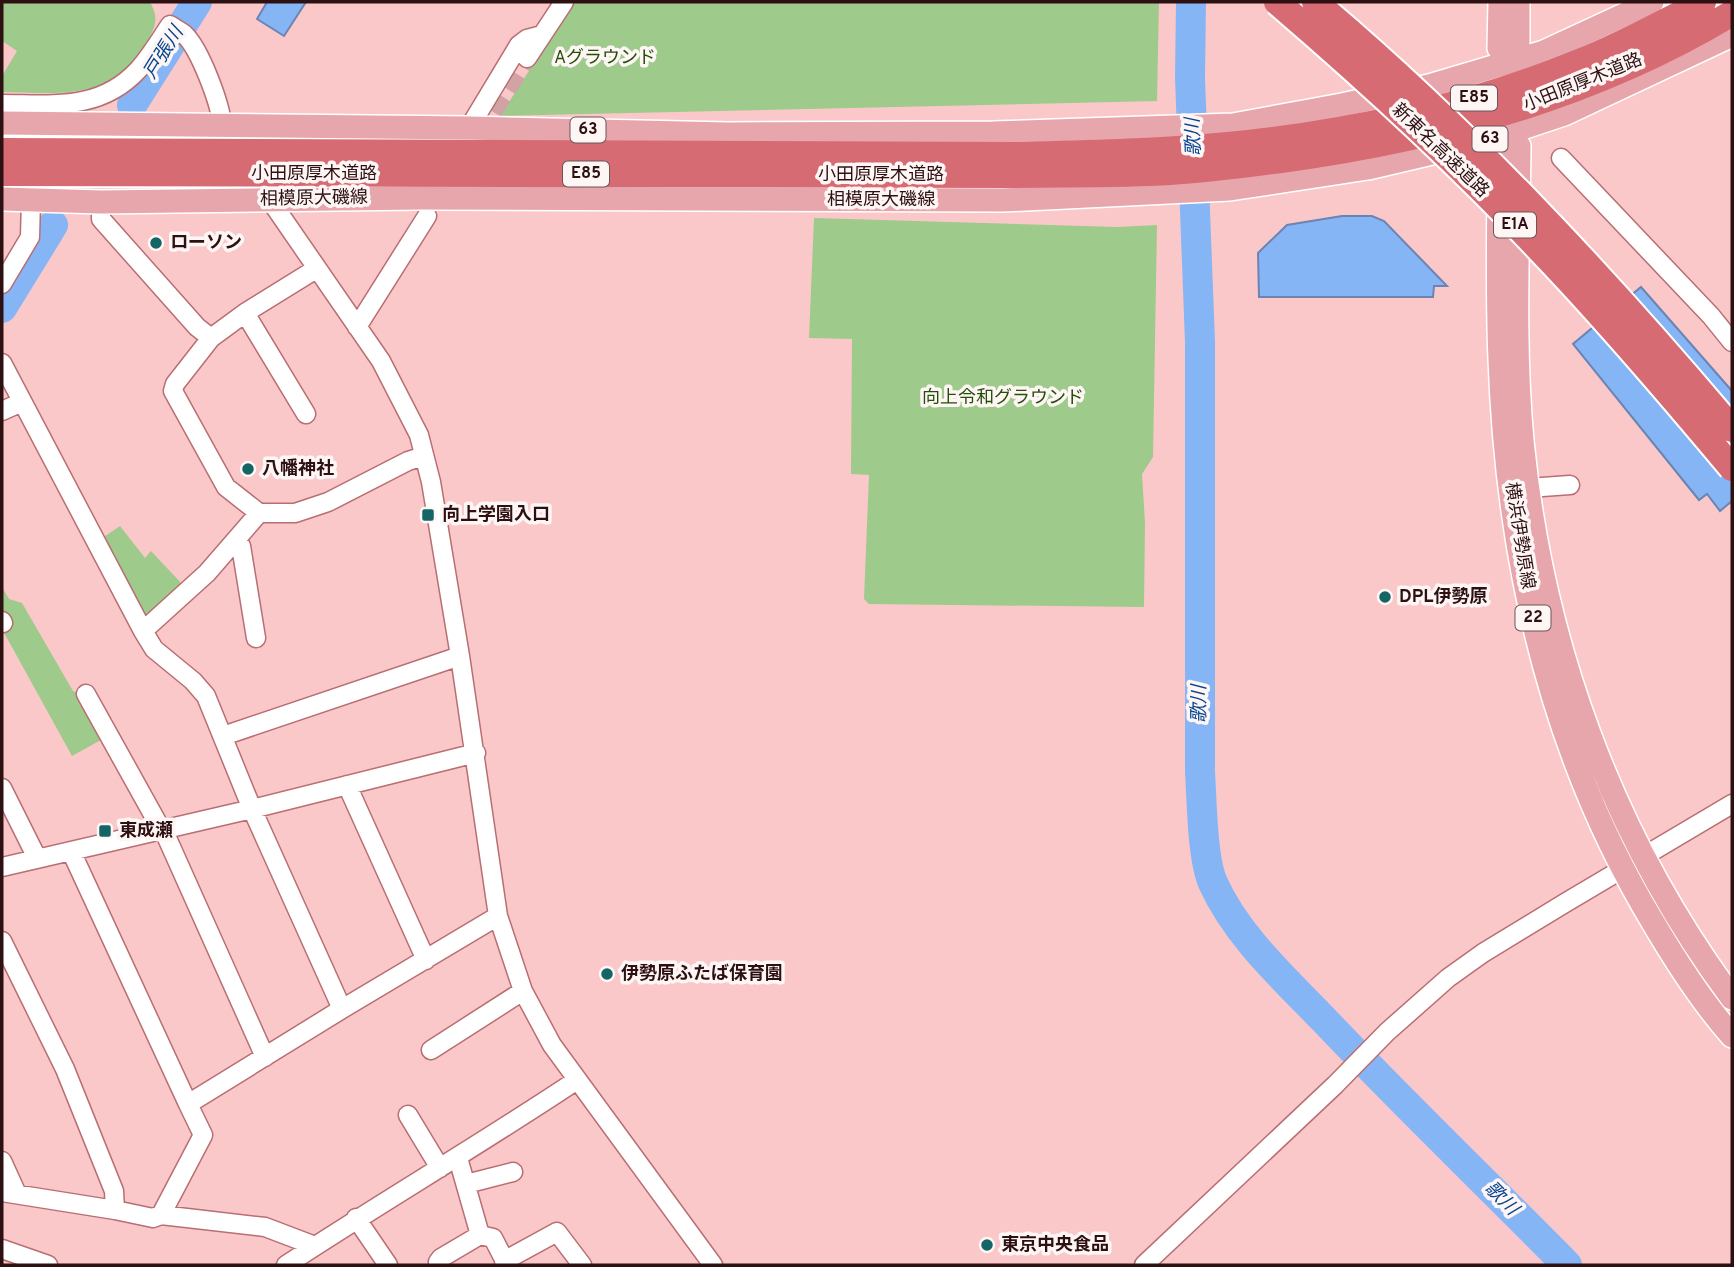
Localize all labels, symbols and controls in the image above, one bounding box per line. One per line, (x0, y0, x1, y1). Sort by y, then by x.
water label: 戸張川 (139, 21, 190, 84)
park label: Aグラウンド (554, 47, 656, 70)
street label: 小田原厚木道路 (1520, 49, 1646, 117)
road number: E85 (1451, 86, 1497, 110)
street label: 新東名高速道路 (1387, 99, 1493, 203)
water label: 歌川 (1181, 116, 1207, 156)
road number: 63 (570, 118, 606, 142)
road number: 63 (1472, 127, 1508, 152)
road number: E85 (563, 162, 609, 186)
street label: 小田原厚木道路 (251, 163, 377, 186)
street label: 小田原厚木道路 (818, 164, 944, 187)
street label: 相模原大磯線 (260, 187, 368, 211)
street label: 相模原大磯線 (827, 189, 935, 212)
road number: E1A (1494, 213, 1536, 238)
place label: ローソン (170, 232, 242, 255)
marker: ローソン (148, 235, 164, 251)
park label: 向上令和グラウンド (922, 387, 1084, 410)
place label: 八幡神社 (262, 458, 334, 481)
marker: 八幡神社 (240, 461, 256, 477)
street label: 横浜伊勢原線 (1499, 481, 1539, 591)
place label: 向上学園入口 (442, 504, 550, 527)
marker: 向上学園入口 (420, 507, 436, 523)
place label: DPL伊勢原 (1399, 586, 1487, 609)
marker: DPL伊勢原 (1377, 589, 1393, 605)
road number: 22 (1516, 606, 1550, 631)
water label: 歌川 (1188, 683, 1212, 723)
place label: 東成瀬 (119, 820, 173, 843)
marker: 東成瀬 (97, 823, 113, 839)
place label: 伊勢原ふたば保育園 (621, 963, 783, 986)
marker: 伊勢原ふたば保育園 (599, 966, 615, 982)
water label: 歌川 (1479, 1177, 1524, 1222)
place label: 東京中央食品 (1001, 1234, 1109, 1257)
marker: 東京中央食品 (979, 1237, 995, 1253)

